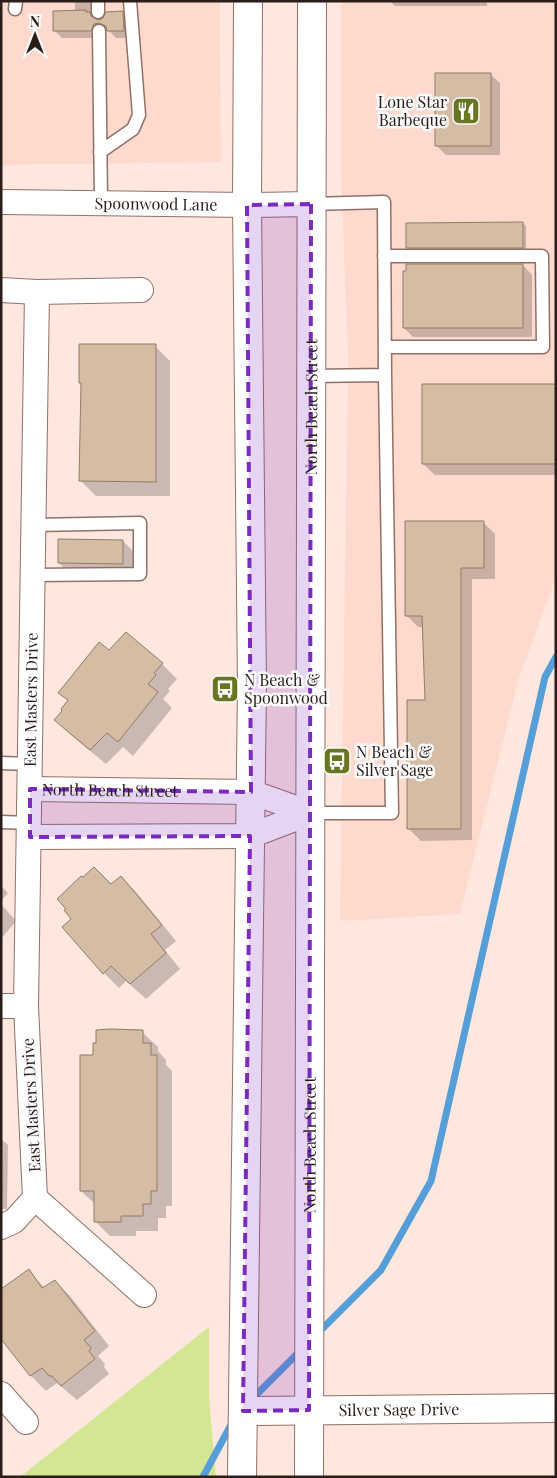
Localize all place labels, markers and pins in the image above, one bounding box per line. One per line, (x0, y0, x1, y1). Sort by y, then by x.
place label: Lone Star Barbeque (378, 91, 447, 130)
restaurant icon: Lone Star Barbeque (451, 96, 481, 126)
place label: N Beach & Spoonwood (244, 669, 328, 708)
bus stop icon: N Beach & Spoonwood (210, 674, 240, 704)
place label: N Beach & Silver Sage (356, 741, 433, 780)
bus stop icon: N Beach & Silver Sage (322, 746, 352, 776)

